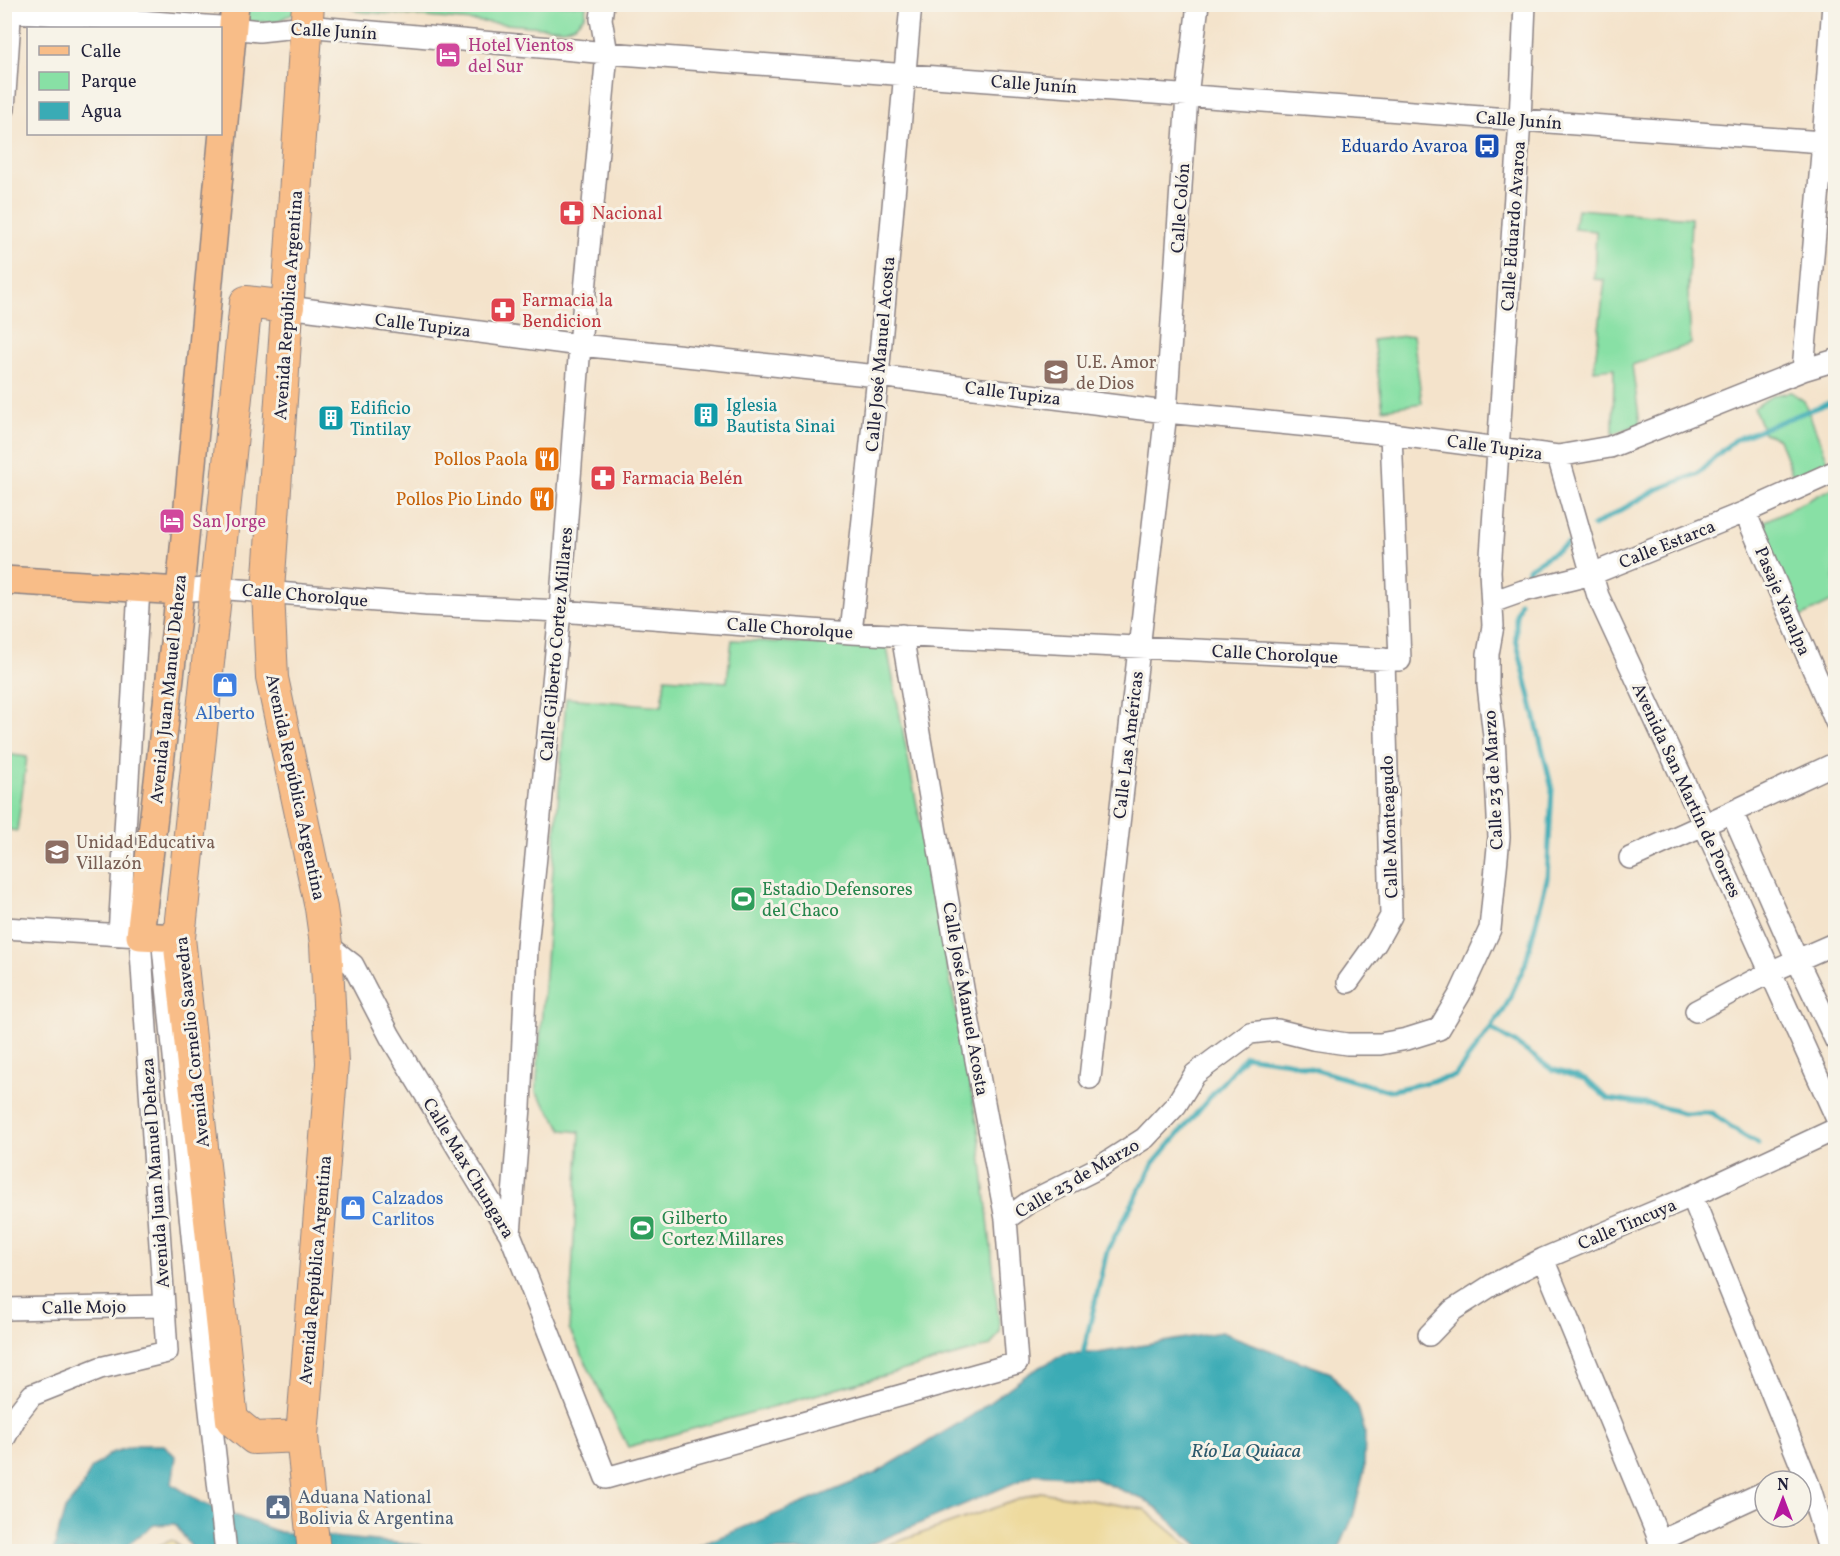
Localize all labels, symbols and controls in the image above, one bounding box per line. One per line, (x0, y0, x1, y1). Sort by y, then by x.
street label: Calle Junín (290, 18, 378, 47)
legend (27, 27, 222, 135)
place label: Hotel Vientos del Sur (468, 34, 574, 80)
text: Calle (81, 40, 121, 65)
hotel icon: Hotel Vientos del Sur (433, 40, 463, 70)
text: Parque (81, 70, 136, 95)
street label: Calle Junín (990, 70, 1078, 101)
text: Agua (81, 100, 122, 125)
street label: Calle Junín (1475, 106, 1563, 137)
bus stop icon: Eduardo Avaroa (1472, 131, 1502, 161)
place label: Eduardo Avaroa (1341, 135, 1468, 160)
street label: Calle Eduardo Avaroa (1496, 140, 1533, 312)
street label: Calle Colón (1166, 162, 1197, 254)
street label: Avenida República Argentina (269, 189, 310, 421)
pharmacy icon: Nacional (557, 198, 587, 228)
place label: Nacional (592, 202, 662, 227)
street label: Calle José Manuel Acosta (860, 255, 902, 453)
place label: Farmacia la Bendicion (522, 289, 613, 335)
pharmacy icon: Farmacia la Bendicion (488, 295, 518, 325)
street label: Calle Tupiza (373, 308, 472, 345)
place label: U.E. Amor de Dios (1076, 351, 1157, 397)
school or university icon: U.E. Amor de Dios (1041, 357, 1071, 387)
street label: Calle Tupiza (963, 376, 1062, 413)
place label: Iglesia Bautista Sinai (726, 394, 835, 440)
place label: Edificio Tintilay (350, 397, 411, 443)
building icon: Iglesia Bautista Sinai (691, 400, 721, 430)
building icon: Edificio Tintilay (316, 403, 346, 433)
street label: Calle Tupiza (1445, 429, 1544, 468)
restaurant icon: Pollos Paola (532, 444, 562, 474)
place label: Pollos Paola (434, 448, 528, 473)
pharmacy icon: Farmacia Belén (588, 463, 618, 493)
place label: Farmacia Belén (622, 467, 743, 492)
restaurant icon: Pollos Pio Lindo (527, 484, 557, 514)
place label: Pollos Pio Lindo (396, 488, 522, 513)
hotel icon: San Jorge (157, 506, 187, 536)
place label: San Jorge (192, 510, 266, 535)
street label: Calle Estarca (1616, 515, 1720, 576)
street label: Calle Gilberto Cortez Millares (535, 526, 580, 762)
street label: Pasaje Yanalpa (1747, 543, 1816, 660)
street label: Avenida Juan Manuel Deheza (145, 573, 194, 805)
street label: Calle Chorolque (241, 579, 369, 614)
street label: Calle Chorolque (726, 613, 854, 646)
street label: Calle Chorolque (1211, 640, 1339, 671)
shop icon: Alberto (210, 670, 240, 700)
street label: Calle Las Américas (1108, 670, 1151, 821)
street label: Avenida República Argentina (258, 672, 331, 903)
street label: Avenida San Martín de Porres (1625, 679, 1746, 902)
place label: Alberto (195, 702, 255, 727)
street label: Calle 23 de Marzo (1478, 710, 1511, 850)
street label: Calle Monteagudo (1376, 755, 1405, 899)
place label: Unidad Educativa Villazón (76, 831, 215, 877)
school or university icon: Unidad Educativa Villazón (42, 837, 72, 867)
place label: Estadio Defensores del Chaco (762, 878, 913, 924)
sports icon: Estadio Defensores del Chaco (728, 884, 758, 914)
street label: Calle José Manuel Acosta (935, 901, 994, 1098)
street label: Avenida Cornelio Saavedra (170, 935, 217, 1149)
street label: Avenida Juan Manuel Deheza (136, 1057, 177, 1289)
street label: Calle Max Chungara (416, 1094, 520, 1244)
street label: Calle 23 de Marzo (1011, 1134, 1144, 1225)
street label: Avenida República Argentina (294, 1154, 339, 1386)
place label: Calzados Carlitos (372, 1187, 444, 1233)
shop icon: Calzados Carlitos (338, 1193, 368, 1223)
street label: Calle Tincuya (1574, 1193, 1681, 1257)
place label: Gilberto Cortez Millares (662, 1207, 784, 1253)
sports icon: Gilberto Cortez Millares (627, 1213, 657, 1243)
street label: Calle Mojo (42, 1295, 126, 1322)
water label: Río La Quiaca (1191, 1438, 1301, 1466)
north arrow (1753, 1469, 1813, 1529)
text: N (1777, 1475, 1789, 1497)
place label: Aduana National Bolivia & Argentina (298, 1486, 454, 1532)
public building icon: Aduana National Bolivia & Argentina (263, 1492, 293, 1522)

